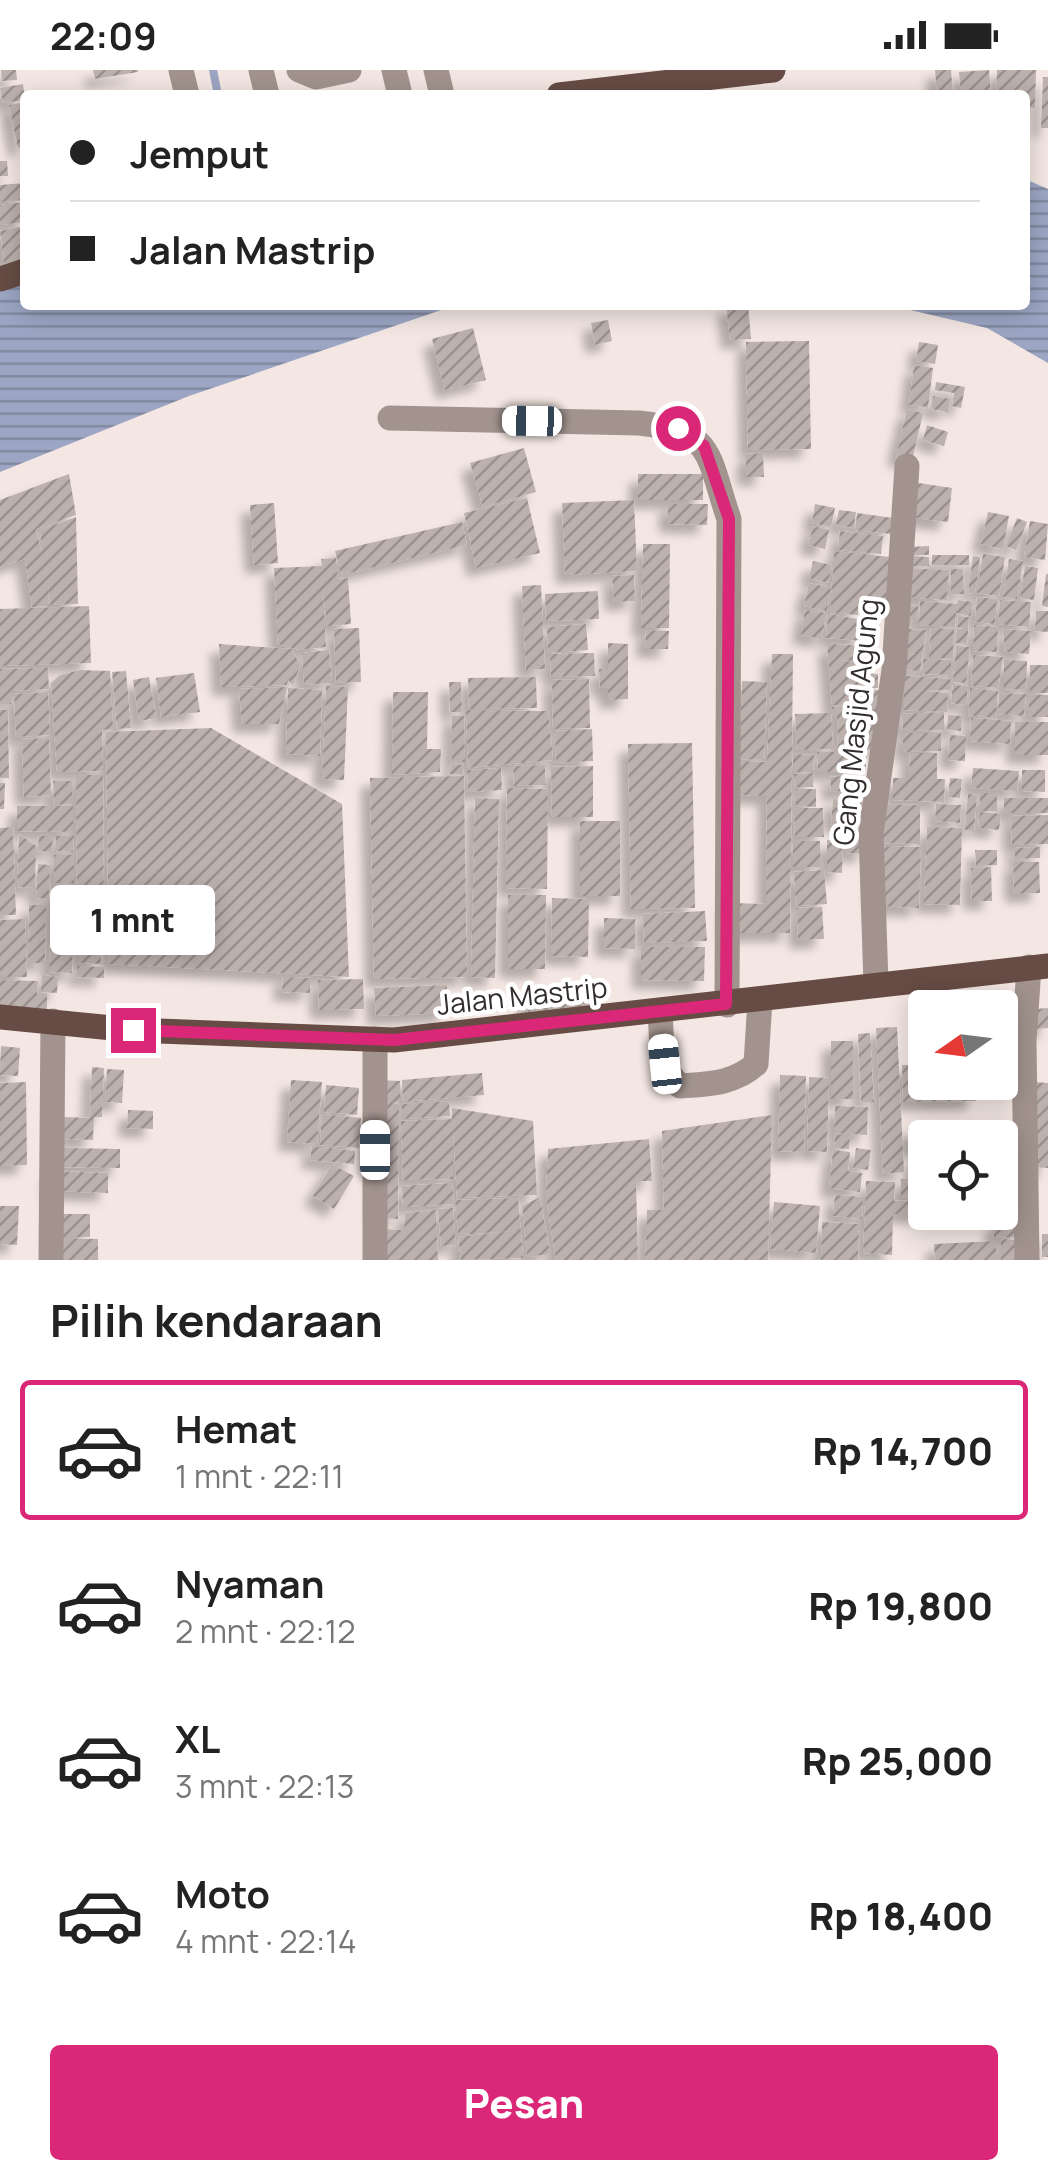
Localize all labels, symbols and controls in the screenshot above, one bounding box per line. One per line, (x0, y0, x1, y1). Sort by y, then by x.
text: 22:09 (50, 9, 157, 61)
text: Jemput (130, 127, 269, 179)
text: Jalan Mastrip (130, 223, 375, 275)
car (502, 405, 562, 437)
route start (656, 406, 701, 451)
street label: Gang Masjid Agung (823, 597, 887, 847)
callout: 1 mnt (51, 885, 216, 955)
text: 1 mnt (90, 898, 175, 942)
street label: Jalan Mastrip (435, 967, 609, 1023)
north arrow (908, 990, 1018, 1100)
map controls (908, 990, 1018, 1230)
route end (111, 1008, 156, 1053)
car (647, 1033, 683, 1095)
car (360, 1120, 390, 1180)
button: locate (908, 1120, 1018, 1230)
text: Pilih kendaraan (50, 1289, 383, 1351)
text: Hemat (175, 1402, 297, 1454)
icon: car (55, 1405, 145, 1495)
text: Rp 14,700 (812, 1424, 993, 1476)
text: 1 mnt · 22:11 (175, 1454, 344, 1498)
text: Nyaman (175, 1557, 325, 1609)
icon: car (55, 1560, 145, 1650)
text: Rp 19,800 (808, 1579, 993, 1631)
text: 2 mnt · 22:12 (175, 1609, 355, 1653)
text: XL (175, 1712, 220, 1764)
icon: car (55, 1715, 145, 1805)
text: Rp 25,000 (802, 1734, 993, 1786)
text: 3 mnt · 22:13 (175, 1764, 354, 1808)
text: Moto (175, 1867, 270, 1919)
icon: car (55, 1870, 145, 1960)
text: Rp 18,400 (809, 1889, 993, 1941)
text: 4 mnt · 22:14 (175, 1919, 357, 1963)
button: Pesan (50, 2045, 998, 2160)

